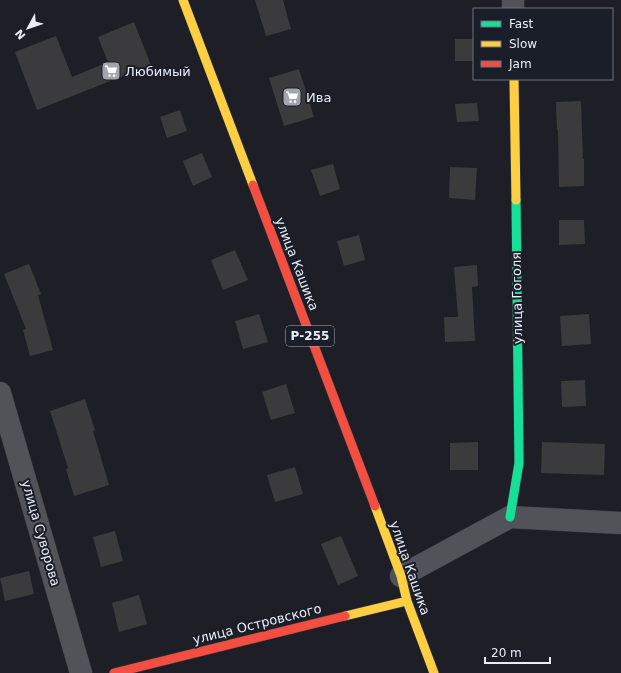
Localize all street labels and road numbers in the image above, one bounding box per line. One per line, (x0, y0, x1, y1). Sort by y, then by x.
street label: улица Кашика (272, 215, 322, 313)
street label: улица Гоголя (509, 252, 525, 344)
road number: Р-255 (286, 326, 334, 346)
street label: улица Суворова (19, 478, 63, 588)
street label: улица Кашика (387, 519, 433, 617)
street label: улица Островского (191, 601, 323, 647)

